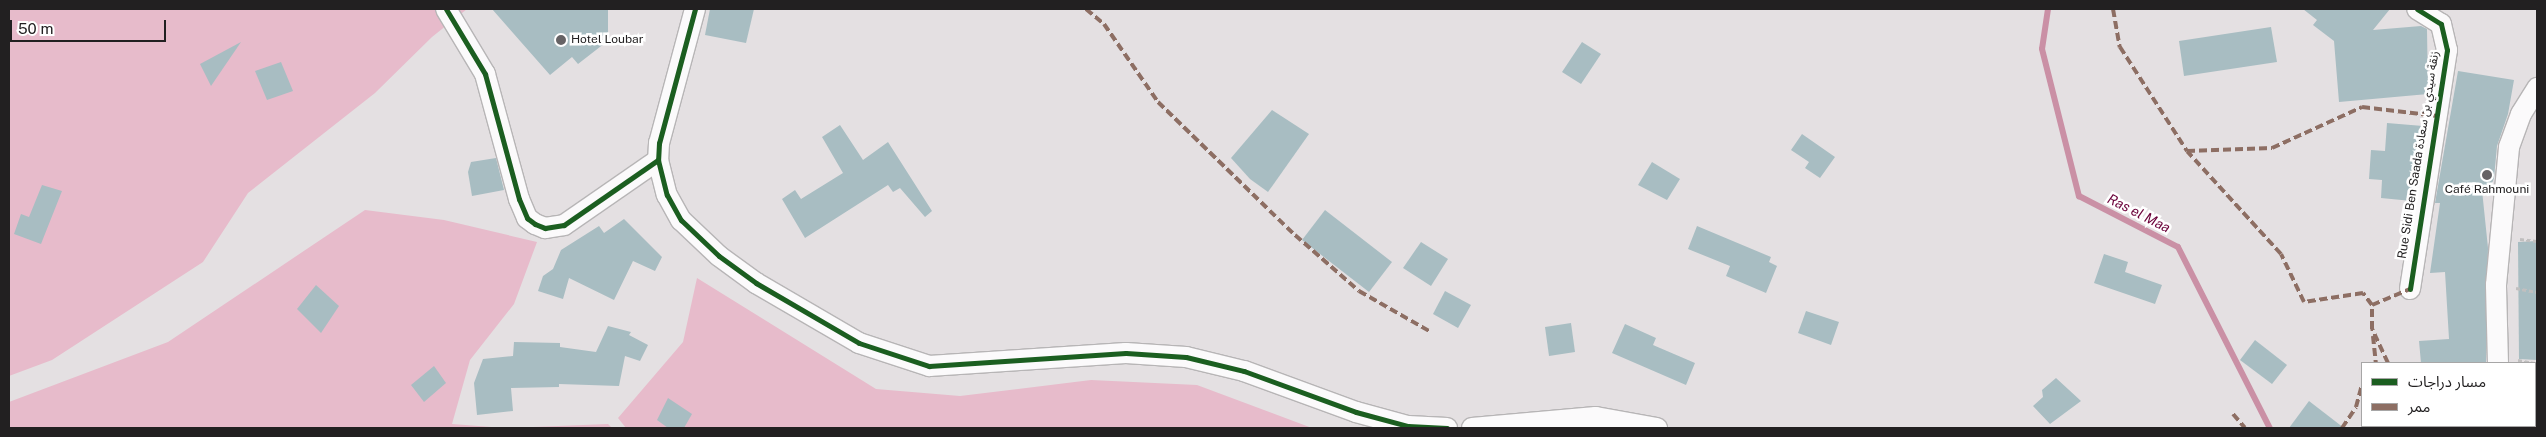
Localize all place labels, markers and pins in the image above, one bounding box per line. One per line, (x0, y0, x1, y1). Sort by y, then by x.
place label: Hotel Loubar (571, 33, 643, 47)
marker: Hotel Loubar (555, 34, 567, 46)
marker: Café Rahmouni (2481, 169, 2493, 181)
place label: Café Rahmouni (2445, 183, 2529, 197)

